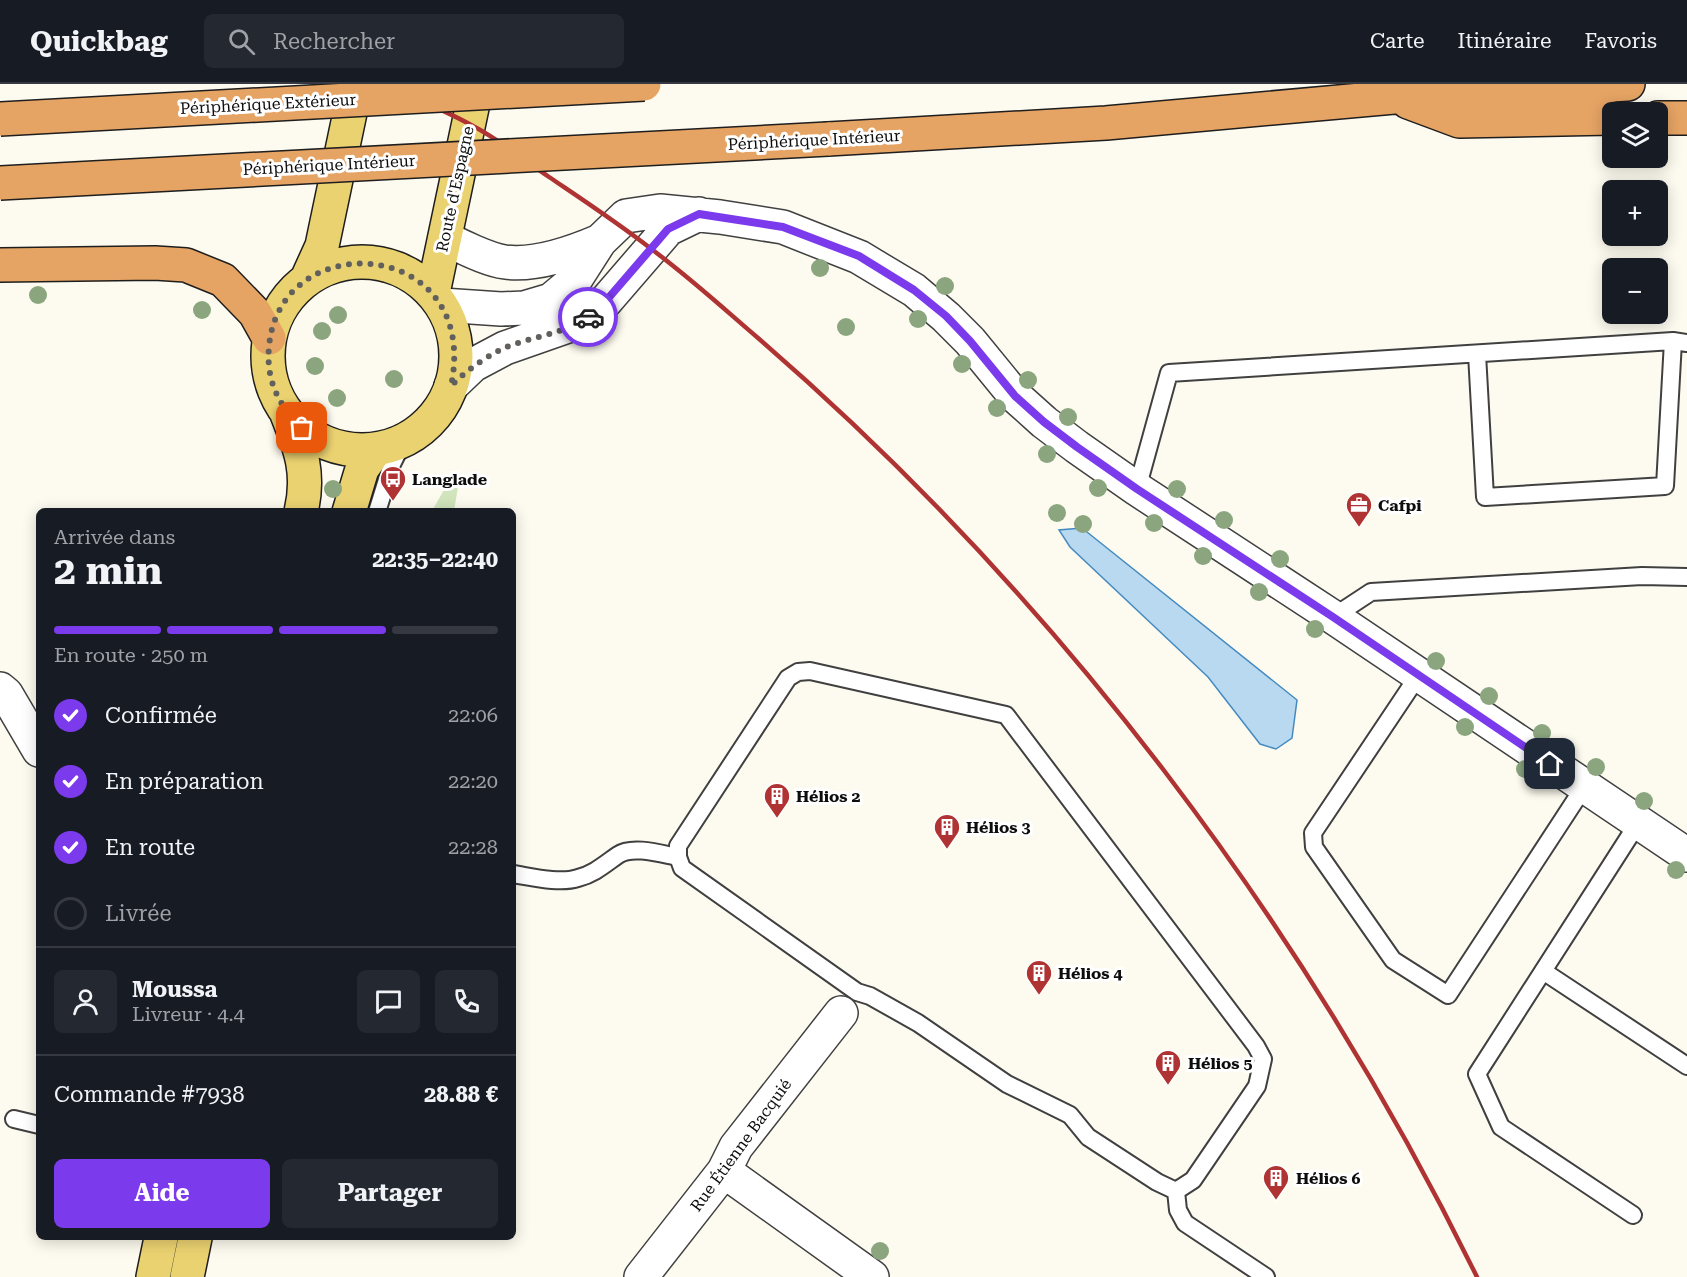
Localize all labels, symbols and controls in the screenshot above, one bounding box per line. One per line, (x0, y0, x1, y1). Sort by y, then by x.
search box (204, 14, 624, 68)
text: Quickbag (30, 25, 168, 58)
icon: search (225, 25, 258, 58)
text: Rechercher (273, 29, 395, 54)
text: Carte (1370, 29, 1425, 53)
text: Itinéraire (1458, 29, 1552, 53)
text: Favoris (1585, 29, 1657, 53)
street label: Périphérique Extérieur (180, 90, 357, 118)
map controls (1602, 102, 1668, 324)
button: layers (1602, 102, 1668, 168)
street label: Route d'Espagne (432, 124, 478, 254)
street label: Périphérique Intérieur (727, 126, 901, 154)
street label: Périphérique Intérieur (242, 151, 416, 179)
button: + (1602, 180, 1668, 246)
button: − (1602, 258, 1668, 324)
courier (558, 287, 618, 347)
icon: car (572, 301, 605, 334)
pin (276, 402, 327, 453)
icon: bag (285, 411, 318, 444)
bus stop icon: Langlade (378, 464, 408, 502)
place label: Langlade (412, 470, 487, 489)
office icon: Cafpi (1344, 490, 1374, 528)
place label: Cafpi (1378, 496, 1422, 515)
text: Arrivée dans (54, 525, 175, 549)
text: 22:35–22:40 (372, 547, 498, 572)
text: 2 min (54, 548, 162, 594)
text: En route · 250 m (54, 643, 208, 667)
icon: check (54, 699, 87, 732)
text: Confirmée (105, 703, 217, 728)
text: 22:06 (448, 703, 498, 727)
pin (1524, 738, 1575, 789)
icon: home (1533, 747, 1566, 780)
icon: check (54, 765, 87, 798)
text: En préparation (105, 769, 264, 794)
text: 22:20 (448, 769, 498, 793)
building icon: Hélios 2 (762, 781, 792, 819)
place label: Hélios 2 (796, 787, 861, 806)
building icon: Hélios 3 (932, 812, 962, 850)
place label: Hélios 3 (966, 818, 1031, 837)
icon: check (54, 831, 87, 864)
text: En route (105, 835, 195, 860)
text: 22:28 (448, 835, 498, 859)
text: Livrée (105, 901, 171, 926)
building icon: Hélios 4 (1024, 958, 1054, 996)
place label: Hélios 4 (1058, 964, 1123, 983)
button: person (54, 970, 117, 1033)
button: chat (357, 970, 420, 1033)
button: phone (435, 970, 498, 1033)
text: Moussa (132, 977, 217, 1002)
text: Livreur · 4.4 (132, 1002, 245, 1026)
building icon: Hélios 5 (1153, 1048, 1183, 1086)
place label: Hélios 5 (1188, 1054, 1253, 1073)
street label: Rue Étienne Bacquié (686, 1075, 796, 1215)
text: Commande #7938 (54, 1082, 244, 1107)
text: 28.88 € (424, 1082, 498, 1107)
button: Aide (54, 1159, 270, 1228)
button: Partager (282, 1159, 498, 1228)
building icon: Hélios 6 (1261, 1163, 1291, 1201)
place label: Hélios 6 (1296, 1169, 1361, 1188)

